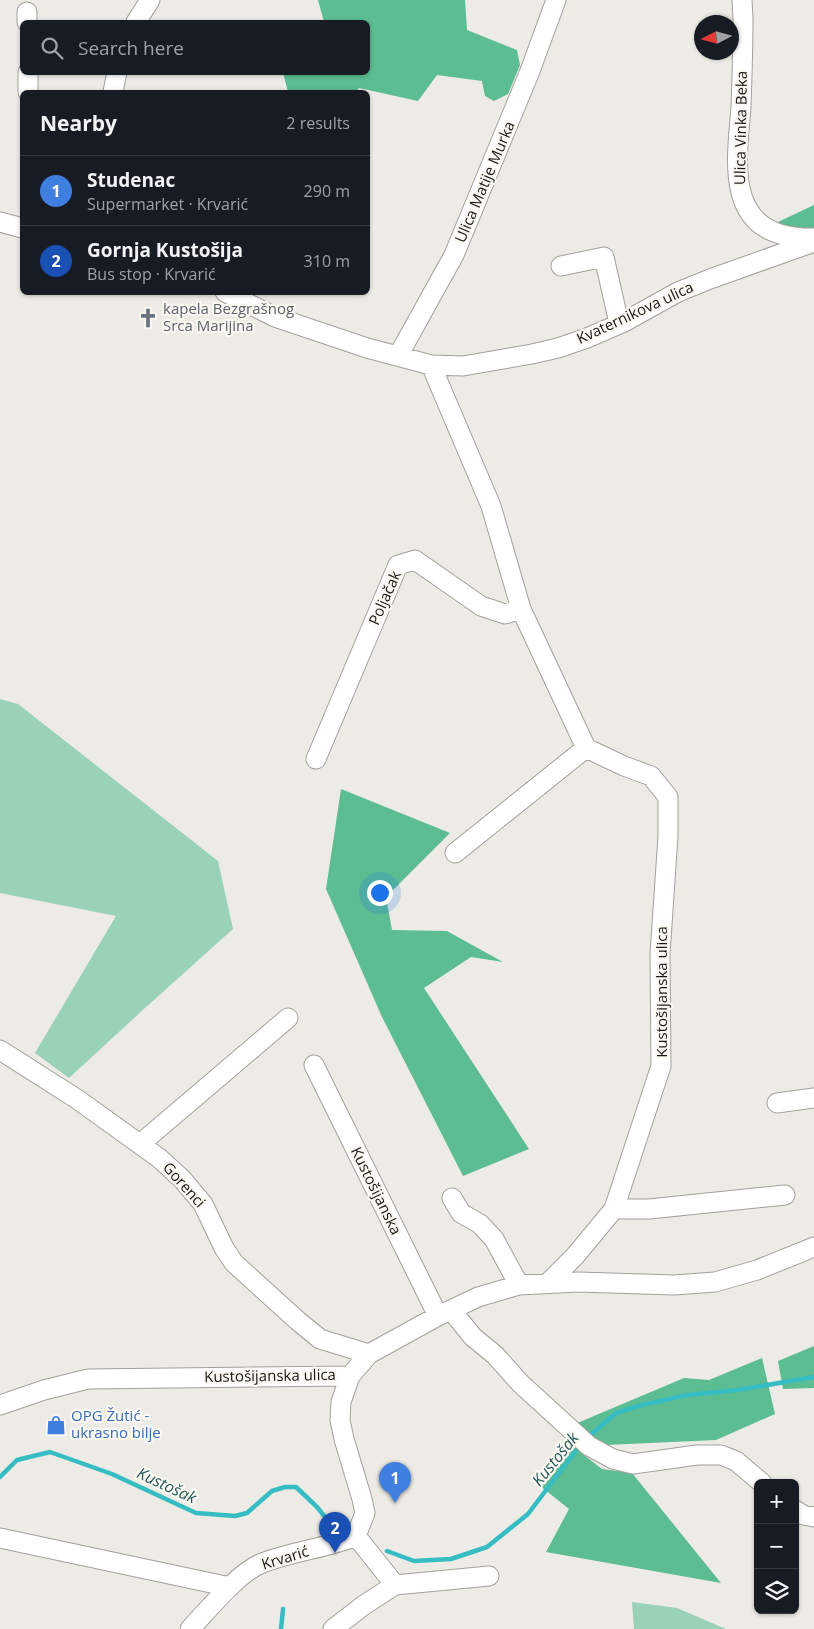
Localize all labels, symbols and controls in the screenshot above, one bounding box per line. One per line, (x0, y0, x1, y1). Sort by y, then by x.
north arrow (694, 15, 739, 60)
search box (20, 20, 370, 75)
icon: search (38, 34, 66, 62)
text: Search here (78, 35, 184, 61)
street label: Ulica Vinka Beka (729, 71, 751, 185)
text: Nearby (40, 109, 117, 137)
text: 2 results (286, 112, 350, 134)
street label: Ulica Matije Murka (449, 118, 519, 245)
text: Studenac (87, 167, 175, 193)
text: 1 (51, 180, 61, 202)
text: 290 m (304, 180, 350, 202)
text: Supermarket · Krvarić (87, 193, 248, 215)
text: Gornja Kustošija (87, 237, 243, 263)
text: 2 (51, 250, 61, 272)
text: 310 m (304, 250, 350, 272)
text: Bus stop · Krvarić (87, 263, 216, 285)
street label: Kvaternikova ulica (573, 276, 696, 348)
place label: kapela Bezgrašnog Srca Marijina (163, 298, 294, 335)
church icon: kapela Bezgrašnog Srca Marijina (137, 307, 159, 329)
street label: Poljačak (363, 567, 405, 628)
your location (367, 880, 393, 906)
street label: Kustošijanska ulica (651, 926, 671, 1058)
street label: Kustošijanska (347, 1143, 407, 1238)
street label: Gorenci (159, 1157, 210, 1211)
street label: Kustošijanska ulica (204, 1364, 336, 1386)
place label: OPG Žutić - ukrasno bilje (71, 1405, 161, 1442)
shop icon: OPG Žutić - ukrasno bilje (45, 1414, 67, 1436)
water label: Kustošak (527, 1427, 584, 1490)
water label: Kustošak (134, 1462, 201, 1509)
pin: 1 (379, 1462, 411, 1503)
map controls (754, 1479, 799, 1614)
button: + (754, 1479, 799, 1524)
pin: 2 (319, 1512, 351, 1553)
button: − (754, 1524, 799, 1569)
street label: Krvarić (259, 1540, 311, 1574)
button: layers (754, 1569, 799, 1614)

